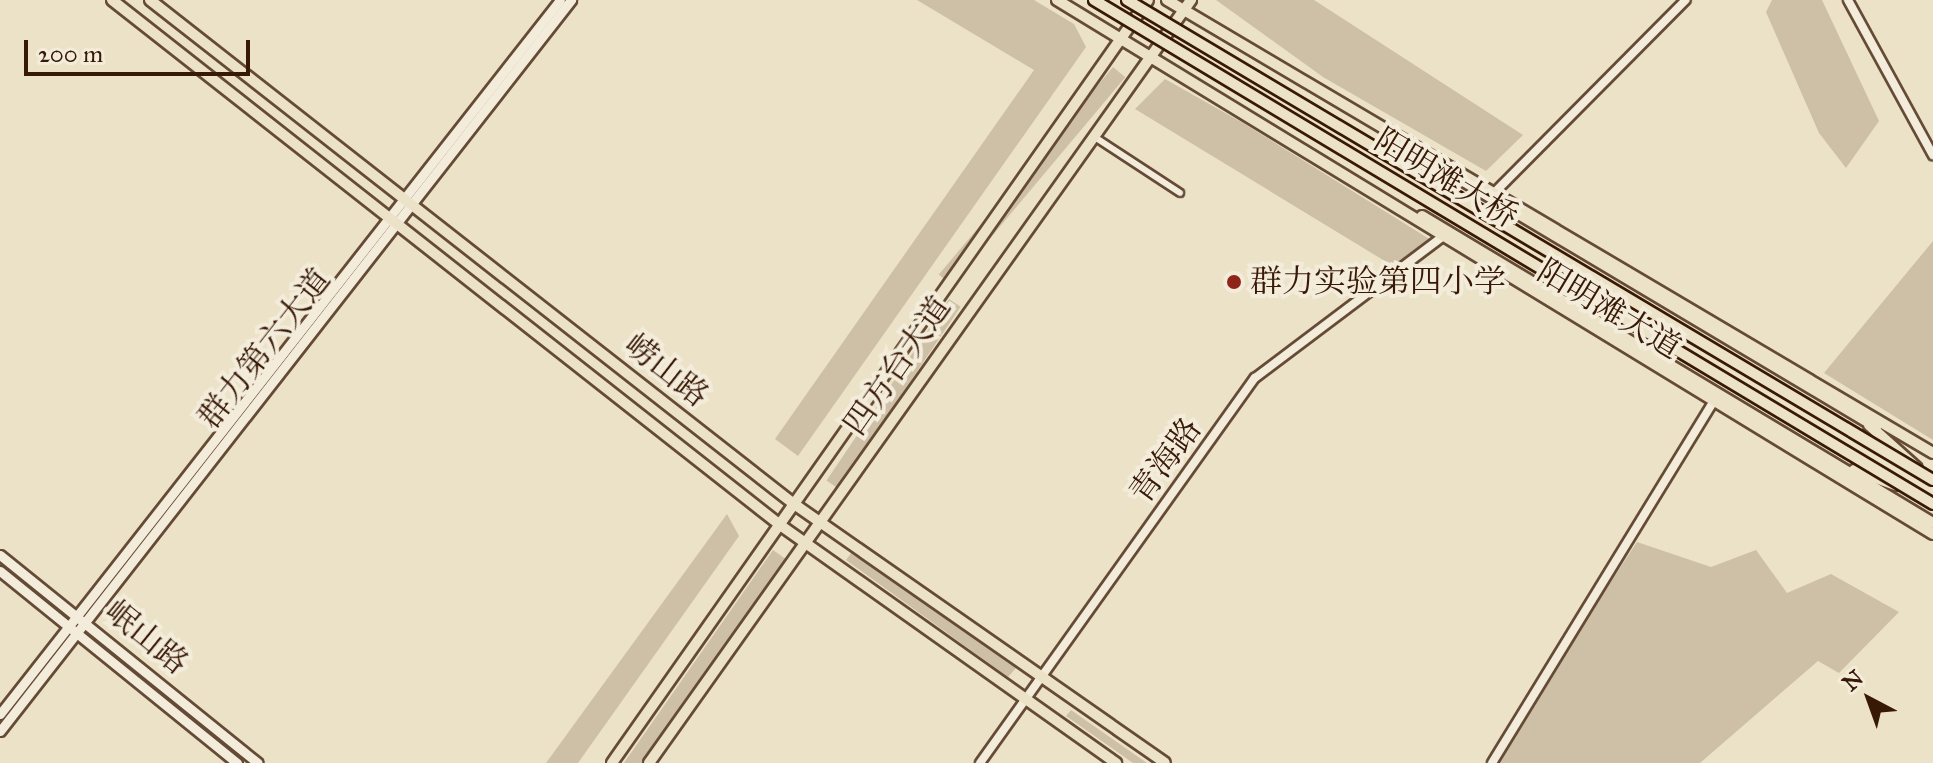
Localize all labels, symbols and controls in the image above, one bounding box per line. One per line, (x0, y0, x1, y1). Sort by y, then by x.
scale bar (28, 24, 254, 74)
text: 200 m (38, 39, 103, 69)
street label: 阳明滩大桥 (1368, 121, 1524, 237)
street label: 阳明滩大道 (1531, 252, 1687, 368)
street label: 群力第六大道 (191, 262, 339, 436)
place label: 群力实验第四小学 (1250, 263, 1506, 301)
marker: 群力实验第四小学 (1225, 273, 1243, 291)
street label: 四方台大道 (836, 289, 960, 443)
street label: 崂山路 (616, 326, 716, 416)
street label: 青海路 (1122, 411, 1210, 511)
street label: 岷山路 (97, 593, 195, 683)
north arrow (1829, 659, 1909, 739)
text: N (1837, 664, 1869, 697)

